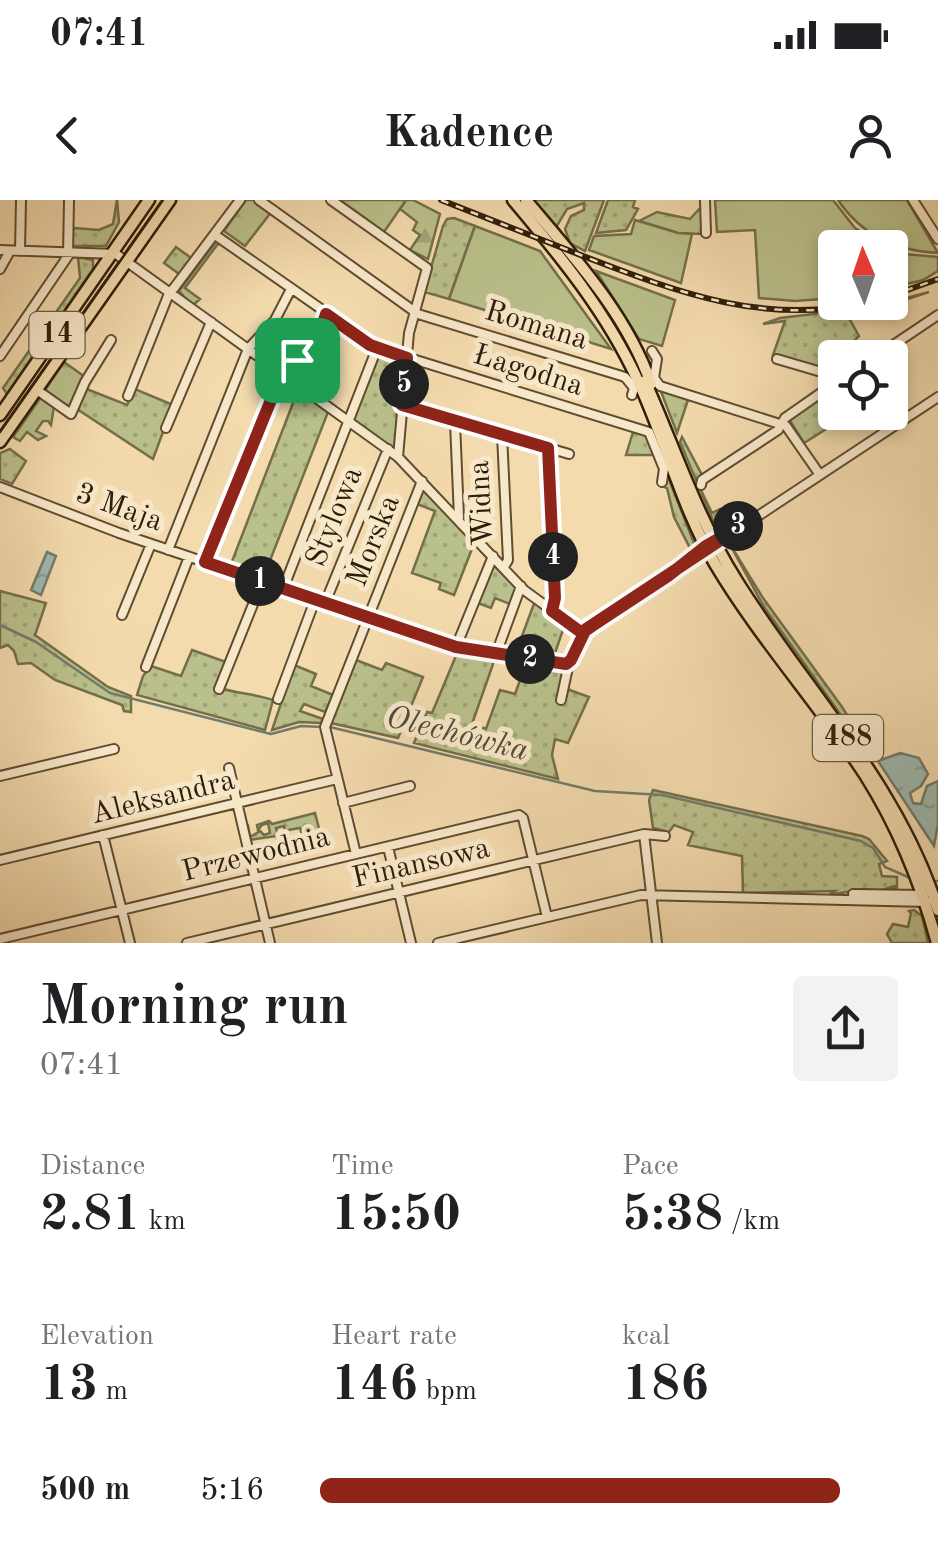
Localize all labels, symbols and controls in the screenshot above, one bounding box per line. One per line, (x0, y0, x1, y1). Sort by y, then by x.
text: 07:41 (50, 16, 149, 54)
icon: back (40, 108, 95, 163)
icon: person (843, 108, 898, 163)
text: Kadence (384, 112, 554, 157)
north arrow (818, 230, 908, 320)
map controls (818, 230, 908, 430)
street label: Romana (481, 296, 591, 356)
road number: 14 (30, 312, 84, 358)
pin (255, 318, 340, 403)
icon: arrive (270, 333, 325, 388)
street label: Łagodna (469, 340, 587, 402)
button: locate (818, 340, 908, 430)
pin: 5 (379, 359, 429, 409)
text: 5 (396, 370, 412, 398)
street label: Widna (465, 459, 499, 546)
street label: Stylowa (301, 463, 369, 571)
street label: 3 Maja (71, 478, 167, 538)
street label: Morska (342, 491, 406, 591)
pin: 3 (713, 501, 763, 551)
text: 3 (730, 512, 746, 540)
pin: 4 (528, 532, 578, 582)
text: 4 (545, 543, 561, 571)
pin: 1 (235, 556, 285, 606)
text: 1 (252, 567, 268, 595)
pin: 2 (505, 634, 555, 684)
text: 2 (522, 645, 538, 673)
water label: Olechówka (382, 702, 532, 768)
road number: 488 (813, 715, 883, 761)
street label: Aleksandra (88, 766, 238, 830)
street label: Przewodnia (179, 822, 333, 888)
street label: Finansowa (349, 834, 493, 894)
button: share (793, 976, 898, 1081)
text: Morning run (40, 981, 349, 1036)
text: 07:41 (40, 1050, 123, 1082)
text: Distance (40, 1153, 145, 1181)
text: Time (331, 1153, 394, 1181)
text: Pace (622, 1153, 679, 1181)
text: 2.81 (40, 1191, 141, 1241)
text: 15:50 (331, 1191, 461, 1241)
text: 5:38 (622, 1191, 723, 1241)
text: km (141, 1208, 186, 1236)
text: /km (723, 1208, 780, 1236)
text: Elevation (40, 1323, 154, 1351)
text: Heart rate (331, 1323, 457, 1351)
text: kcal (622, 1323, 670, 1351)
text: 13 (40, 1361, 98, 1411)
text: 146 (331, 1361, 418, 1411)
text: 186 (622, 1361, 709, 1411)
text: m (98, 1378, 128, 1406)
text: bpm (418, 1378, 477, 1406)
text: 500 m (40, 1475, 130, 1507)
text: 5:16 (200, 1475, 265, 1507)

